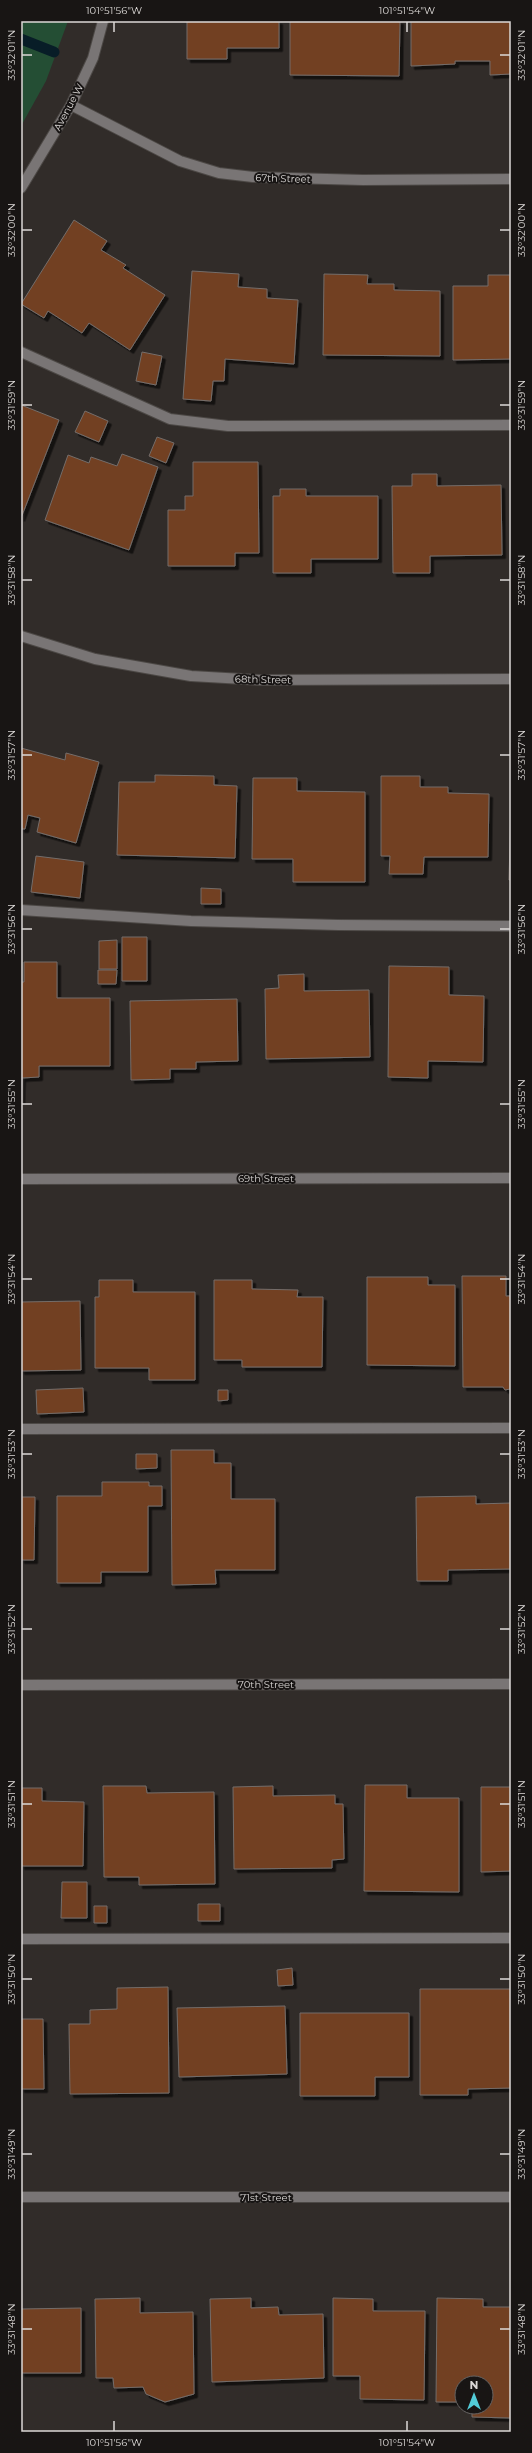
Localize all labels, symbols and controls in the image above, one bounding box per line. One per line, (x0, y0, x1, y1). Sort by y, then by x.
text: 101°51'56"W (86, 4, 142, 17)
text: 101°51'54"W (379, 4, 435, 17)
text: 33°32'01"N (5, 30, 18, 80)
text: 33°32'01"N (515, 30, 528, 80)
street label: Avenue W (51, 81, 86, 133)
street label: 67th Street (255, 171, 311, 186)
text: 33°32'00"N (5, 203, 18, 257)
text: 33°32'00"N (515, 203, 528, 257)
text: 33°31'59"N (5, 380, 18, 430)
text: 33°31'59"N (515, 380, 528, 430)
text: 33°31'58"N (5, 555, 18, 605)
text: 33°31'58"N (515, 555, 528, 605)
street label: 68th Street (235, 673, 291, 686)
text: 33°31'57"N (5, 730, 18, 780)
text: 33°31'57"N (515, 730, 528, 780)
text: 33°31'56"N (5, 904, 18, 954)
text: 33°31'56"N (515, 904, 528, 954)
text: 33°31'55"N (5, 1079, 18, 1129)
text: 33°31'55"N (515, 1079, 528, 1129)
street label: 69th Street (238, 1172, 294, 1185)
text: 33°31'54"N (5, 1254, 18, 1304)
text: 33°31'54"N (515, 1254, 528, 1304)
text: 33°31'53"N (5, 1429, 18, 1479)
text: 33°31'53"N (515, 1429, 528, 1479)
text: 33°31'52"N (5, 1604, 18, 1654)
text: 33°31'52"N (515, 1604, 528, 1654)
street label: 70th Street (238, 1678, 294, 1691)
text: 33°31'51"N (5, 1780, 18, 1828)
text: 33°31'51"N (515, 1780, 528, 1828)
text: 33°31'50"N (5, 1954, 18, 2005)
text: 33°31'50"N (515, 1954, 528, 2005)
text: 33°31'49"N (5, 2129, 18, 2179)
text: 33°31'49"N (515, 2129, 528, 2179)
street label: 71st Street (240, 2191, 292, 2204)
text: 33°31'48"N (5, 2303, 18, 2355)
text: 33°31'48"N (515, 2303, 528, 2355)
north arrow (454, 2375, 494, 2415)
text: N (470, 2378, 478, 2392)
text: 101°51'56"W (86, 2436, 142, 2449)
text: 101°51'54"W (379, 2436, 435, 2449)

